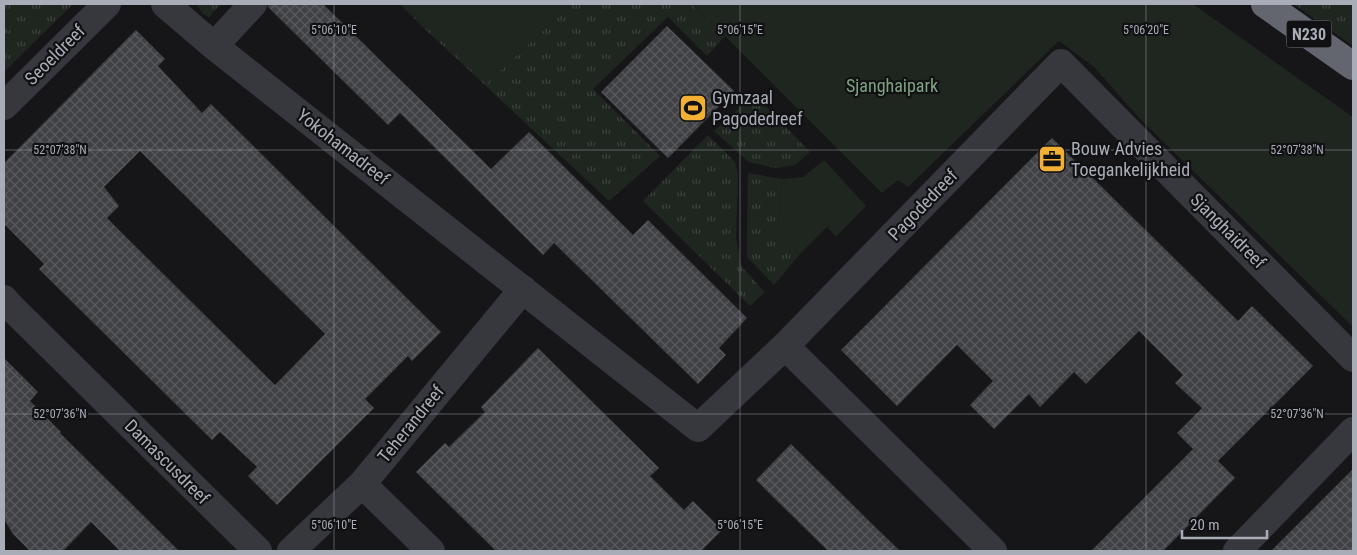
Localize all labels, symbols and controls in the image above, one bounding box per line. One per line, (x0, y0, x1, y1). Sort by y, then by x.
street label: Seoeldreef (20, 20, 89, 89)
road number: N230 (1286, 20, 1332, 48)
text: 5°06'10"E (311, 23, 357, 37)
text: 5°06'15"E (717, 23, 763, 37)
text: 5°06'20"E (1123, 23, 1169, 37)
park label: Sjanghaipark (846, 75, 938, 96)
place label: Gymzaal Pagodedreef (712, 87, 803, 129)
sports icon: Gymzaal Pagodedreef (678, 93, 708, 123)
street label: Yokohamadreef (293, 104, 394, 189)
place label: Bouw Advies Toegankelijkheid (1071, 138, 1190, 180)
text: 52°07'38"N (33, 143, 87, 157)
text: 52°07'38"N (1270, 143, 1324, 157)
office icon: Bouw Advies Toegankelijkheid (1037, 144, 1067, 174)
street label: Pagodedreef (884, 165, 962, 245)
street label: Sjanghaidreef (1186, 189, 1271, 273)
street label: Teherandreef (373, 381, 448, 467)
text: 52°07'36"N (33, 407, 87, 421)
text: 52°07'36"N (1270, 407, 1324, 421)
street label: Damascusdreef (121, 415, 214, 509)
scale bar (1182, 508, 1267, 540)
text: 20 m (1190, 516, 1220, 534)
text: 5°06'10"E (311, 518, 357, 532)
text: 5°06'15"E (717, 518, 763, 532)

